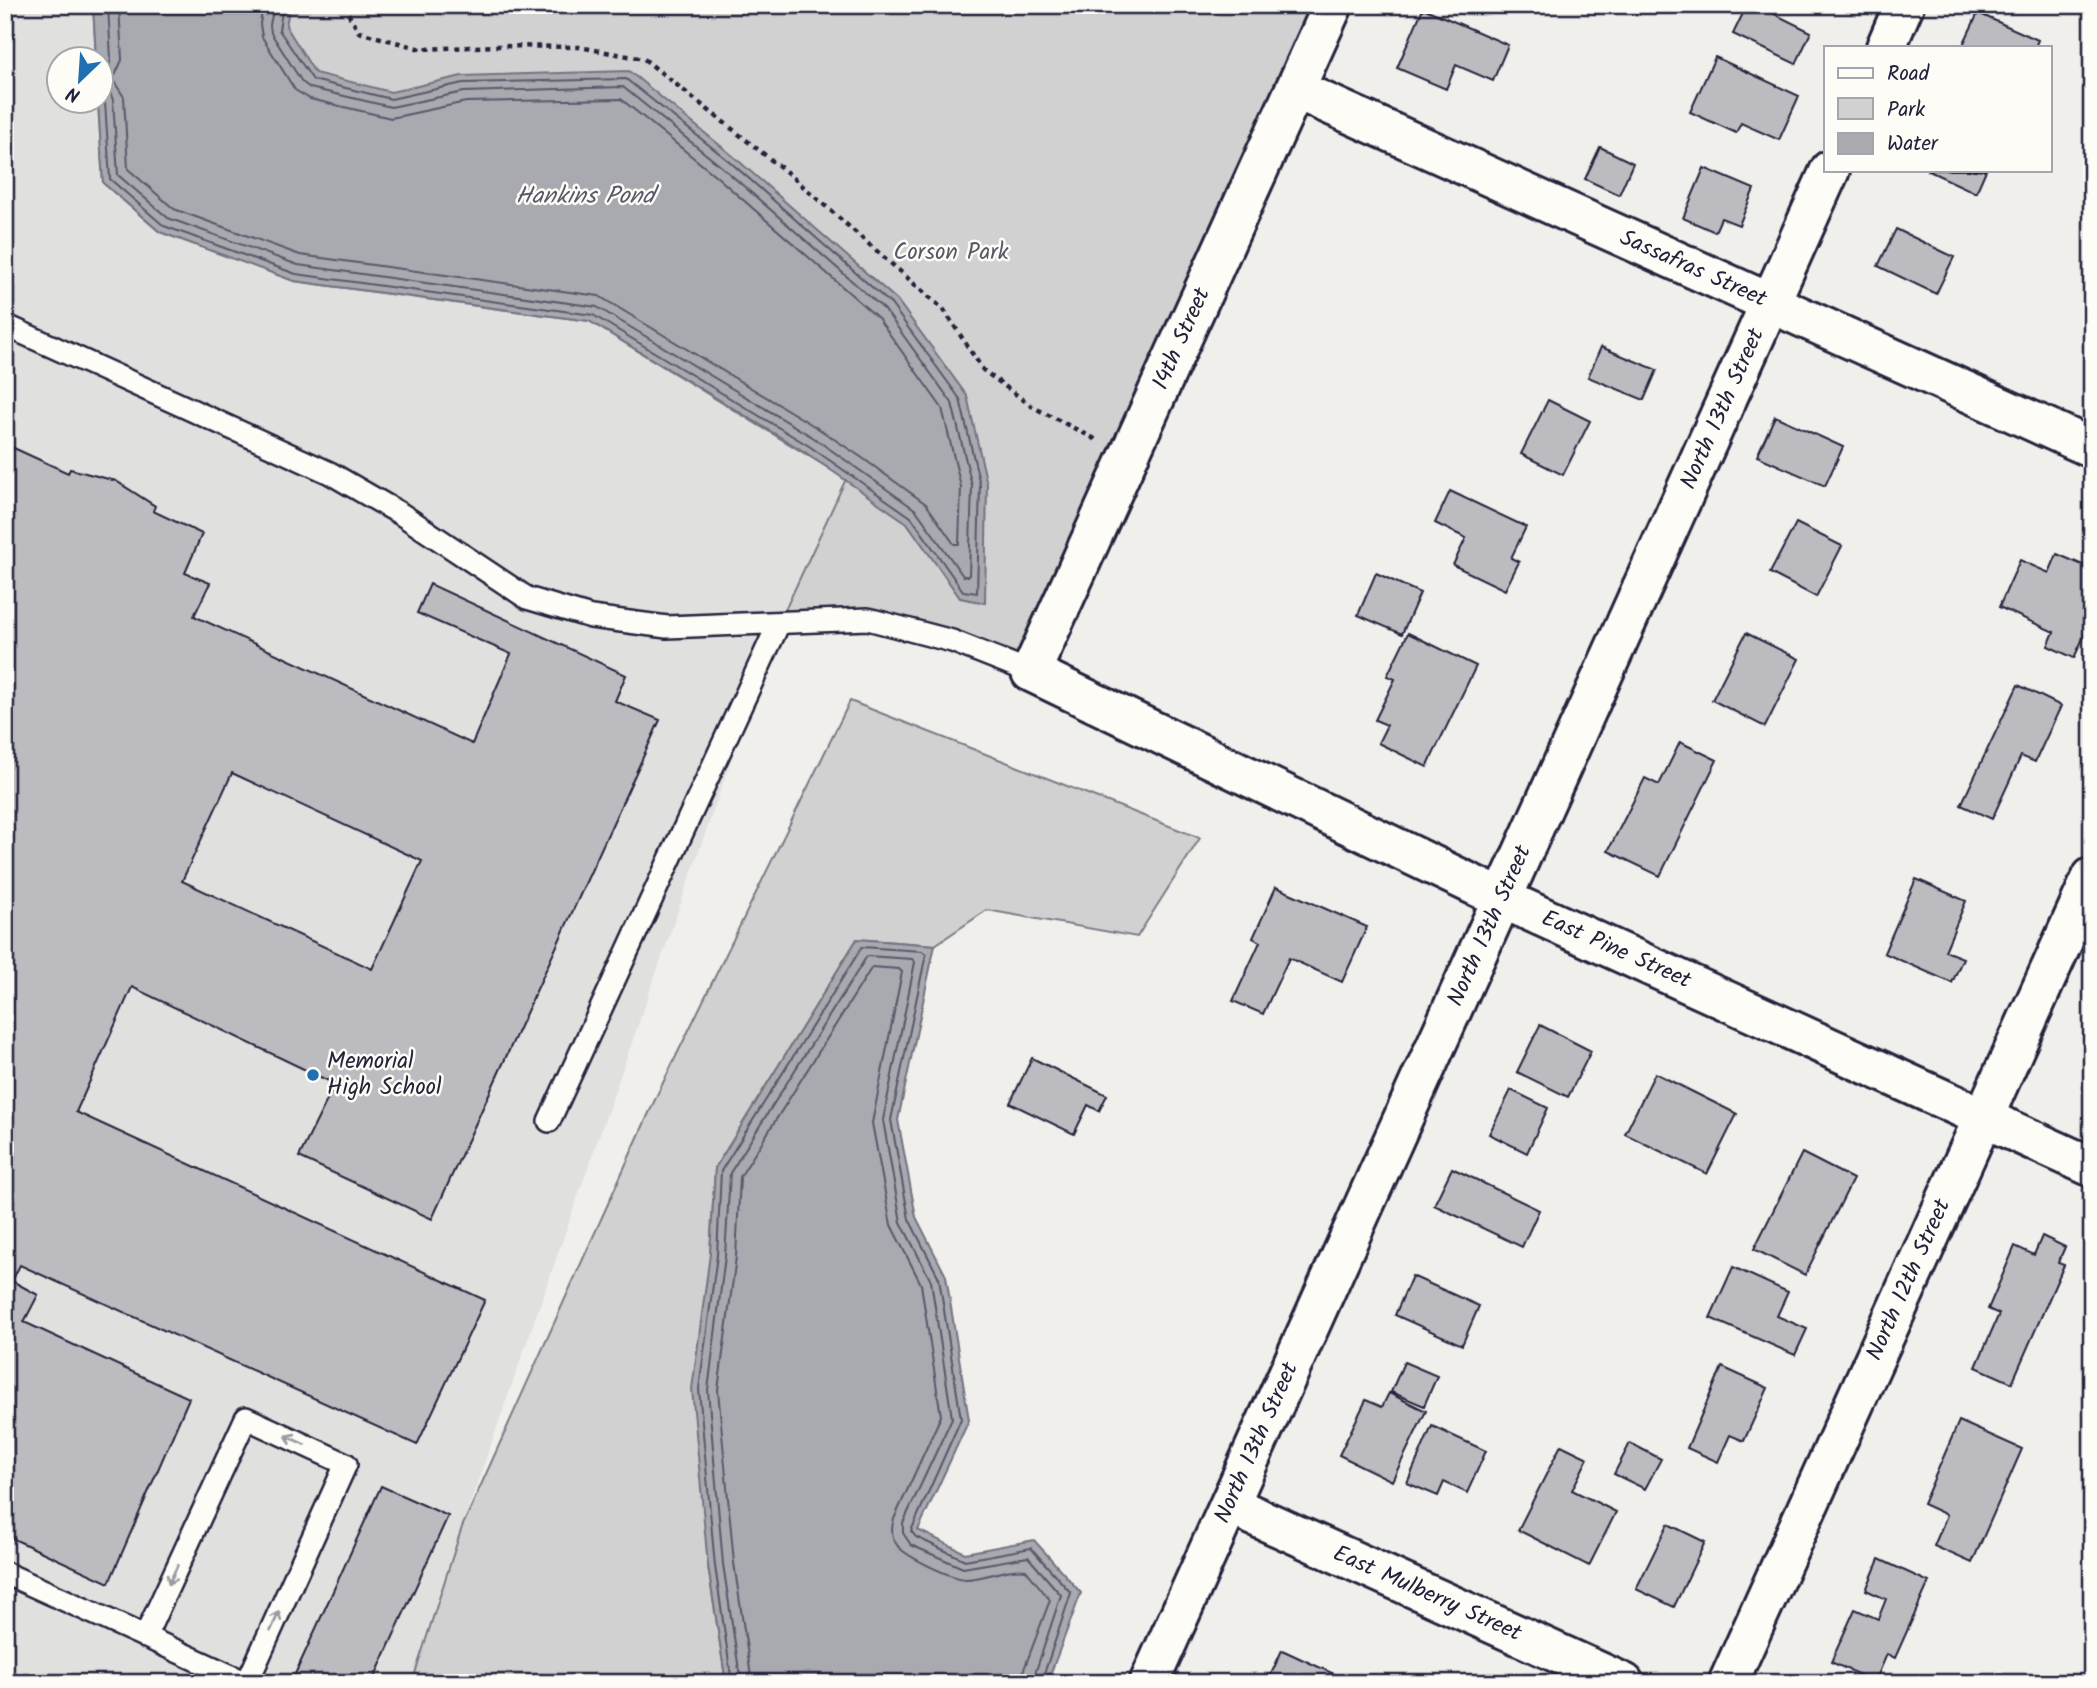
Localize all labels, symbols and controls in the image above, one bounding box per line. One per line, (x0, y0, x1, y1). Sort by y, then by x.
north arrow (46, 46, 116, 116)
legend (1824, 46, 2052, 172)
text: Road (1887, 58, 1930, 91)
text: N (62, 77, 85, 110)
text: Park (1887, 94, 1925, 127)
text: Water (1887, 128, 1939, 161)
water label: Hankins Pond (516, 177, 659, 216)
street label: Sassafras Street (1614, 220, 1773, 318)
park label: Corson Park (893, 235, 1009, 271)
street label: 14th Street (1143, 281, 1221, 396)
street label: North 13th Street (1671, 322, 1775, 495)
street label: North 13th Street (1438, 839, 1542, 1012)
street label: East Pine Street (1535, 901, 1698, 999)
place label: Memorial High School (327, 1044, 442, 1106)
marker: Memorial High School (305, 1067, 321, 1083)
street label: North 12th Street (1857, 1192, 1961, 1367)
street label: North 13th Street (1205, 1356, 1309, 1529)
one-way arrow (285, 1433, 306, 1447)
street label: East Mulberry Street (1327, 1536, 1528, 1652)
one-way arrow (166, 1564, 180, 1585)
one-way arrow (269, 1610, 282, 1632)

